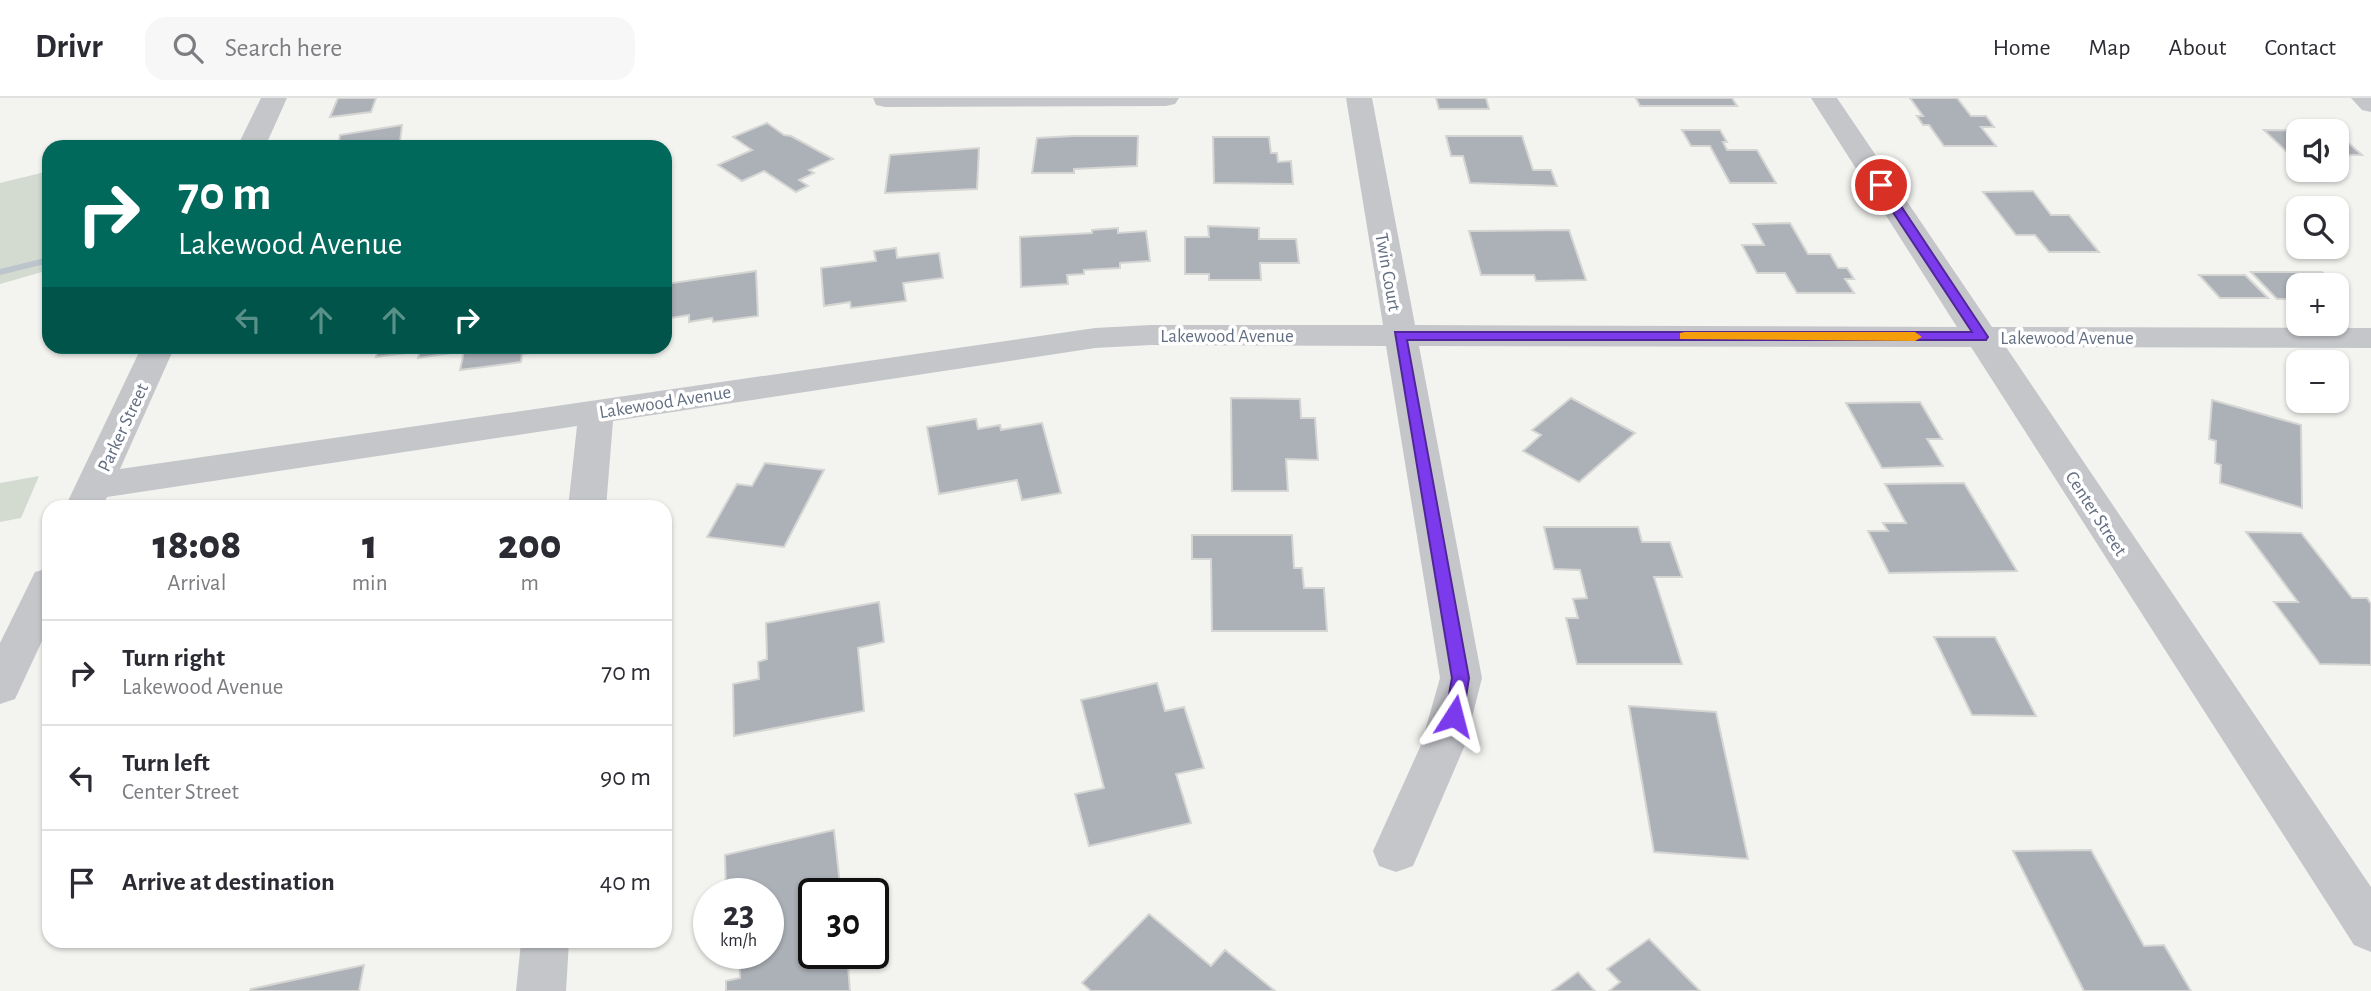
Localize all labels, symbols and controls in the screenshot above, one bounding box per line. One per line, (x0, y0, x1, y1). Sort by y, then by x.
search box (145, 17, 635, 80)
icon: search (169, 29, 207, 67)
text: Drivr (35, 31, 103, 64)
text: Search here (225, 35, 342, 61)
text: Home (1993, 36, 2051, 60)
text: Map (2089, 36, 2131, 60)
text: About (2169, 36, 2226, 60)
text: Contact (2264, 36, 2336, 60)
map controls (2286, 119, 2349, 413)
button: sound (2286, 119, 2349, 182)
pin (1851, 155, 1911, 215)
icon: arrive (1862, 166, 1900, 204)
icon: right (63, 168, 154, 259)
text: 70 m (178, 170, 272, 219)
button: search (2286, 196, 2349, 259)
text: Lakewood Avenue (178, 228, 403, 260)
street label: Twin Court (1371, 232, 1404, 313)
button: + (2286, 273, 2349, 336)
icon: left (229, 301, 267, 339)
icon: ahead (302, 301, 340, 339)
icon: ahead (375, 301, 413, 339)
icon: right (448, 301, 486, 339)
street label: Lakewood Avenue (1160, 327, 1294, 346)
street label: Lakewood Avenue (2000, 329, 2134, 348)
button: − (2286, 350, 2349, 413)
street label: Parker Street (95, 380, 152, 475)
street label: Lakewood Avenue (598, 383, 733, 422)
street label: Center Street (2061, 468, 2130, 560)
text: 18:08 (152, 524, 241, 566)
text: 1 (362, 524, 377, 566)
text: 200 (498, 524, 562, 566)
text: Arrival (167, 572, 226, 595)
text: min (352, 572, 388, 595)
text: m (521, 572, 539, 595)
text: Turn right (122, 645, 225, 671)
icon: right (63, 654, 101, 692)
text: 70 m (601, 659, 651, 685)
text: Lakewood Avenue (122, 676, 283, 699)
position arrow (1417, 679, 1491, 753)
text: Turn left (122, 750, 210, 776)
icon: left (63, 759, 101, 797)
text: 90 m (600, 764, 651, 790)
text: Center Street (122, 781, 239, 804)
icon: arrive (63, 864, 101, 902)
text: Arrive at destination (122, 869, 335, 895)
text: 40 m (600, 869, 651, 895)
speed limit sign: 30 (798, 878, 889, 969)
text: 23 (723, 897, 754, 932)
text: km/h (720, 932, 757, 950)

